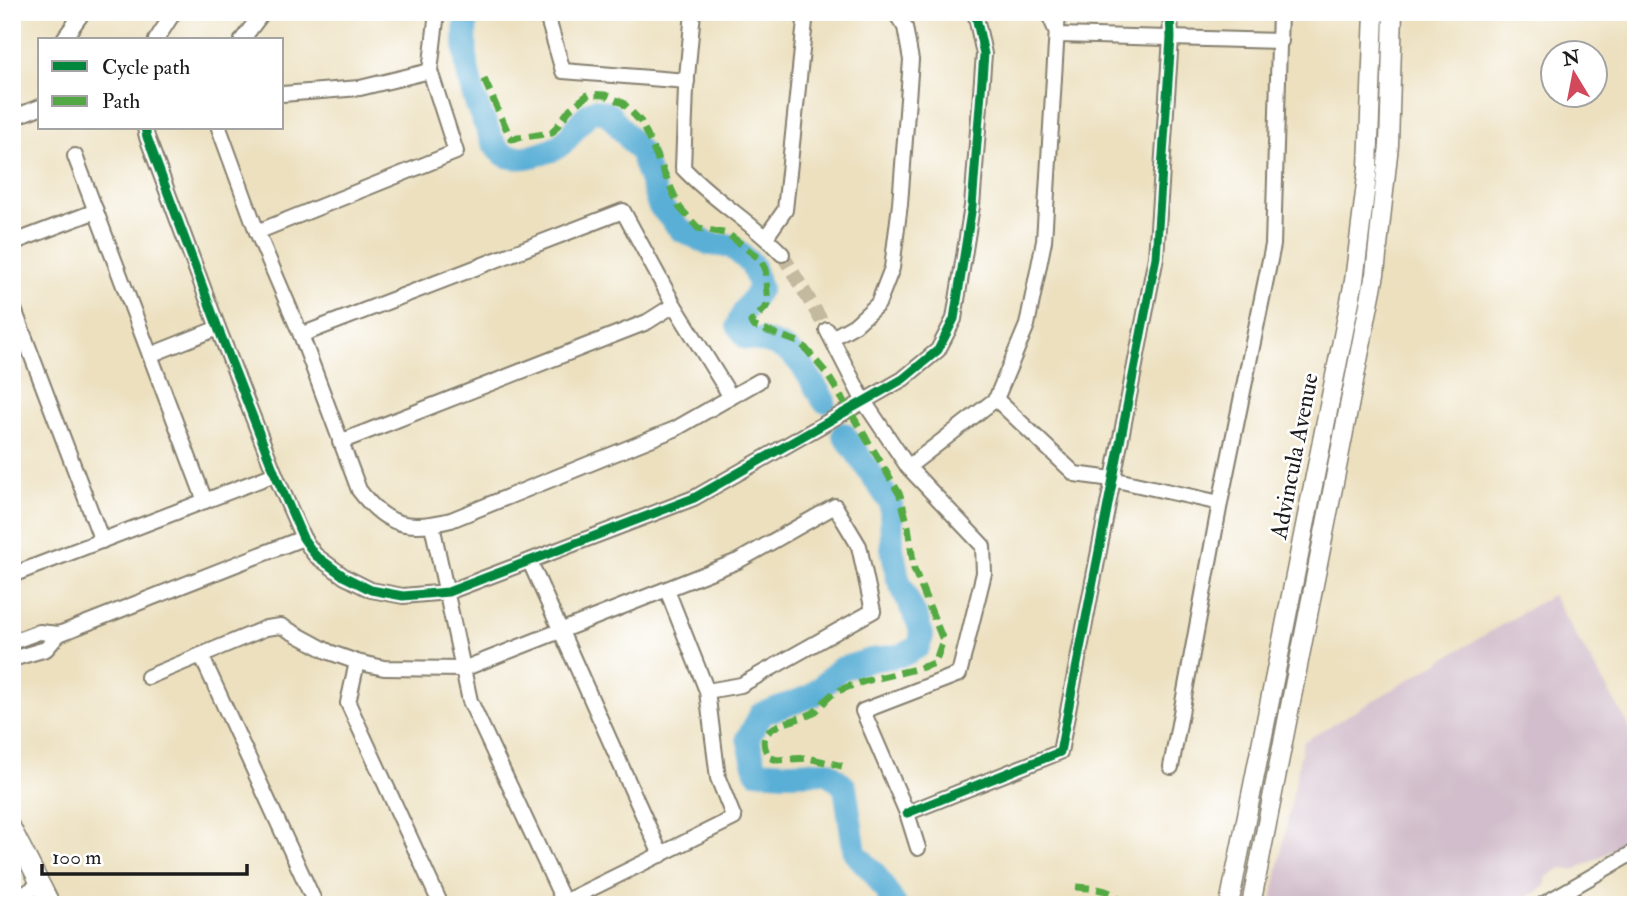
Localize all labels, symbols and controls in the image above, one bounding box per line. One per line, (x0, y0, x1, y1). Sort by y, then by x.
legend (38, 38, 284, 130)
north arrow (1540, 38, 1610, 108)
text: N (1560, 45, 1583, 72)
text: Cycle path (102, 54, 190, 81)
text: Path (102, 88, 140, 115)
street label: Advincula Avenue (1263, 370, 1326, 543)
scale bar (42, 833, 247, 877)
text: 100 m (52, 844, 102, 871)

